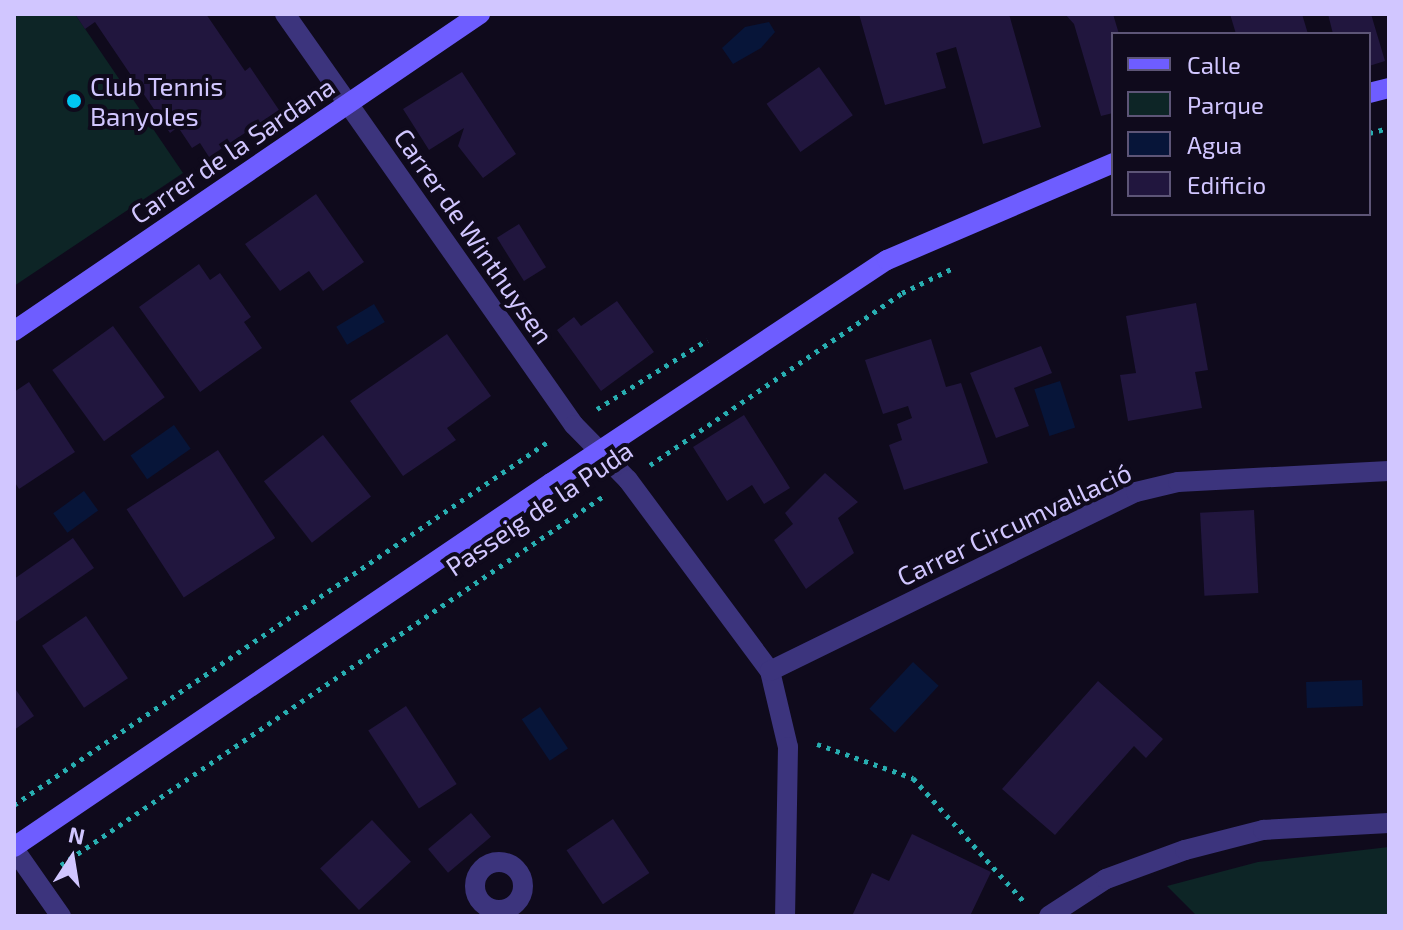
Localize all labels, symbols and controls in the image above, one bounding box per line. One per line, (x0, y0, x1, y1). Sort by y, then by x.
legend (1111, 32, 1371, 216)
text: Calle (1187, 50, 1241, 79)
place label: Club Tennis Banyoles (90, 70, 224, 132)
street label: Carrer de la Sardana (124, 70, 340, 230)
text: Parque (1187, 90, 1264, 119)
marker: Club Tennis Banyoles (65, 92, 83, 110)
street label: Carrer de Winthuysen (388, 122, 560, 350)
text: Agua (1187, 130, 1242, 159)
text: Edificio (1187, 170, 1266, 199)
street label: Passeig de la Puda (440, 434, 638, 582)
street label: Carrer Circumval·lació (892, 456, 1136, 592)
north arrow (32, 818, 112, 898)
text: N (67, 820, 87, 849)

